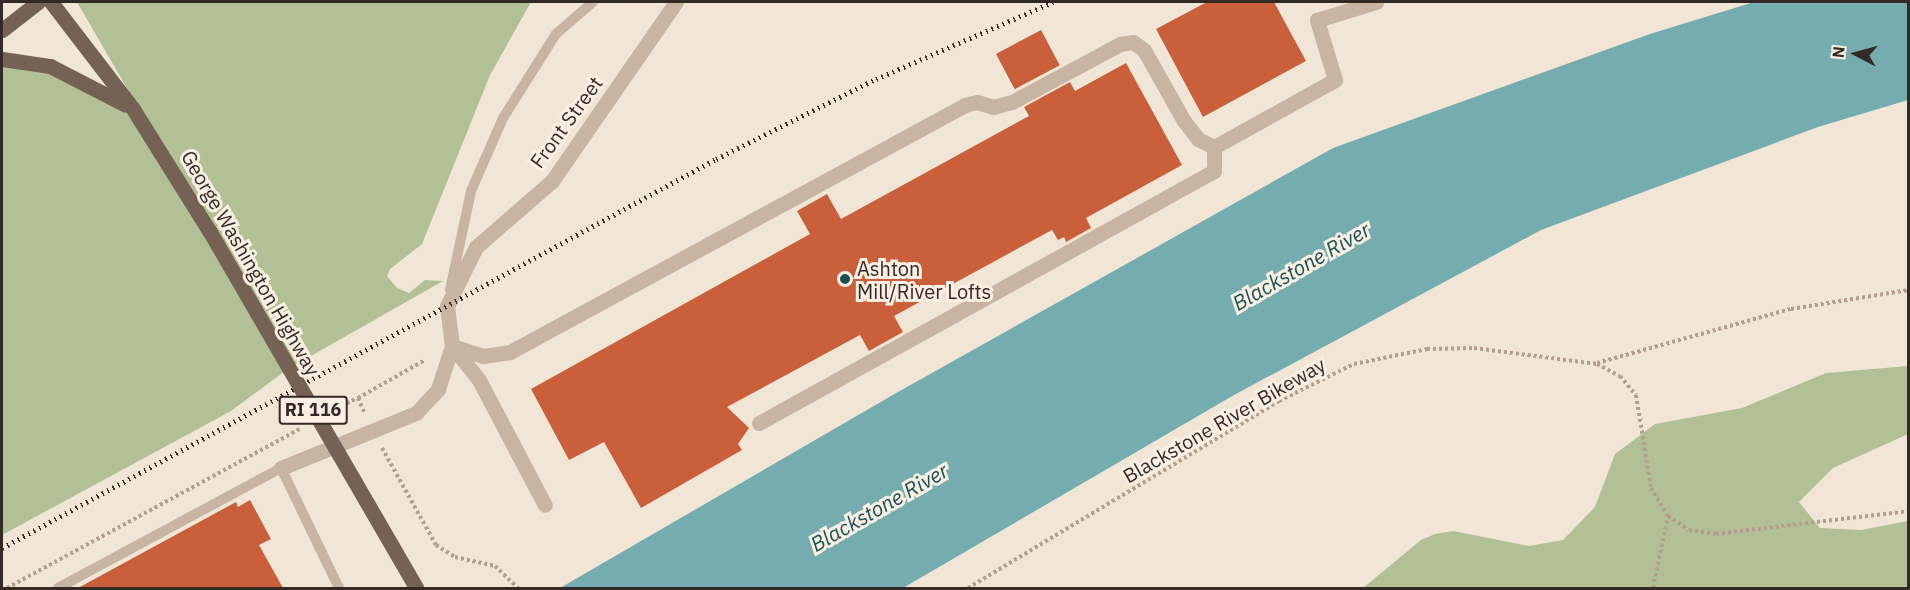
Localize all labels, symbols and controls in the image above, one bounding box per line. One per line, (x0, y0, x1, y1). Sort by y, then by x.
north arrow (1826, 24, 1886, 84)
text: N (1828, 45, 1849, 59)
street label: Front Street (525, 72, 607, 172)
street label: George Washington Highway (177, 146, 325, 380)
water label: Blackstone River (1228, 216, 1374, 316)
place label: Ashton Mill/River Lofts (857, 256, 991, 303)
marker: Ashton Mill/River Lofts (838, 272, 852, 286)
street label: Blackstone River Bikeway (1119, 352, 1329, 488)
road number: RI 116 (278, 395, 348, 425)
water label: Blackstone River (806, 457, 952, 557)

